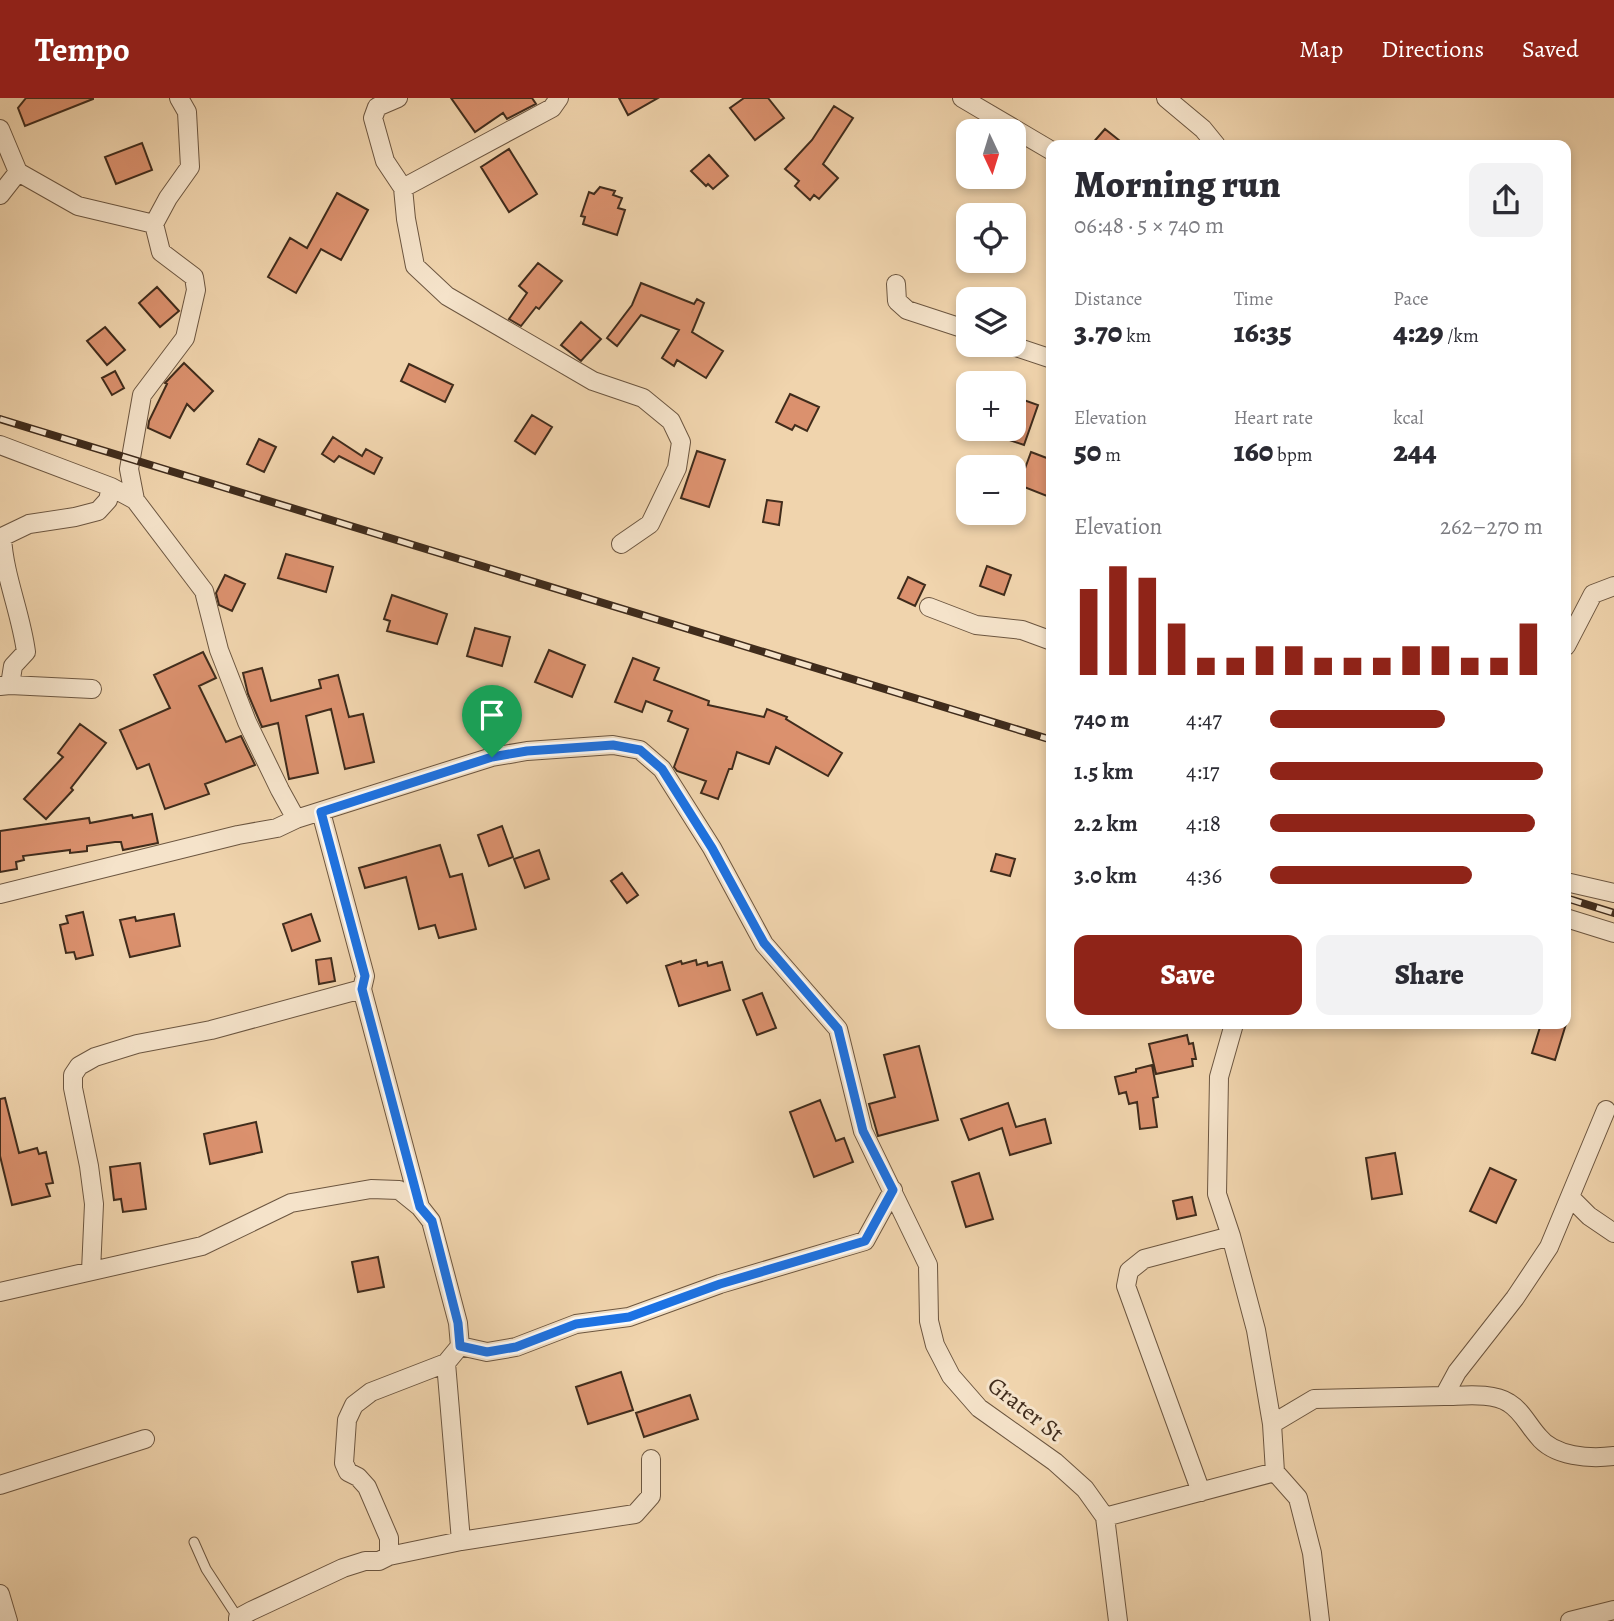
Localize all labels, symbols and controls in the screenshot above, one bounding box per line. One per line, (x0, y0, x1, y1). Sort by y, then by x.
text: Tempo (35, 27, 130, 72)
text: Map (1299, 33, 1343, 65)
text: Directions (1381, 33, 1484, 65)
text: Saved (1522, 33, 1579, 65)
north arrow (956, 119, 1026, 189)
map controls (956, 119, 1026, 525)
text: Morning run (1074, 158, 1281, 210)
button: share (1469, 163, 1543, 237)
button: locate (956, 203, 1026, 273)
text: 06:48 · 5 × 740 m (1074, 210, 1224, 241)
text: Distance (1074, 286, 1142, 312)
text: Time (1234, 286, 1273, 312)
text: Pace (1393, 286, 1429, 312)
button: layers (956, 287, 1026, 357)
text: 3.70 (1074, 312, 1122, 352)
text: 16:35 (1234, 312, 1292, 352)
text: 4:29 (1393, 312, 1444, 352)
text: km (1122, 323, 1151, 349)
text: /km (1444, 323, 1479, 349)
button: + (956, 371, 1026, 441)
text: Elevation (1074, 405, 1147, 431)
text: Heart rate (1234, 405, 1313, 431)
text: kcal (1393, 405, 1424, 431)
text: 50 (1074, 431, 1101, 471)
text: 160 (1234, 431, 1273, 471)
text: 244 (1393, 431, 1437, 471)
text: m (1101, 442, 1121, 468)
text: bpm (1273, 442, 1313, 468)
button: − (956, 455, 1026, 525)
text: Elevation (1074, 511, 1162, 542)
text: 262–270 m (1440, 511, 1543, 542)
pin (462, 685, 522, 757)
icon: arrive (473, 696, 511, 734)
text: 740 m (1074, 704, 1129, 735)
text: 4:47 (1186, 704, 1222, 735)
text: 1.5 km (1074, 756, 1134, 787)
text: 4:17 (1186, 756, 1219, 787)
text: 2.2 km (1074, 808, 1138, 839)
text: 4:18 (1186, 808, 1221, 839)
text: 3.0 km (1074, 860, 1137, 891)
text: 4:36 (1186, 860, 1222, 891)
button: Save (1074, 935, 1302, 1015)
button: Share (1316, 935, 1543, 1015)
street label: Grater St (981, 1369, 1071, 1449)

